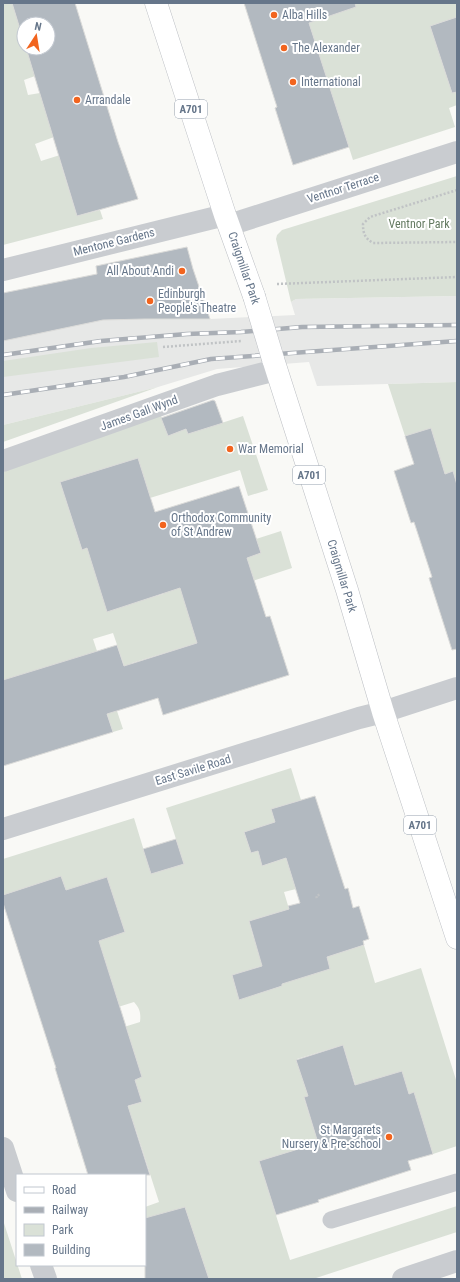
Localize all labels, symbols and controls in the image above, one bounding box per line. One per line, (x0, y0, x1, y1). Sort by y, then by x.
place label: Alba Hills (282, 8, 327, 22)
marker: Alba Hills (269, 10, 279, 20)
north arrow (16, 16, 56, 56)
text: N (33, 20, 43, 34)
place label: The Alexander (292, 41, 360, 55)
marker: The Alexander (279, 43, 289, 53)
place label: International (301, 75, 361, 89)
marker: International (288, 77, 298, 87)
place label: Arrandale (85, 93, 131, 107)
marker: Arrandale (72, 95, 82, 105)
road number: A701 (175, 100, 207, 118)
street label: Ventnor Terrace (305, 170, 381, 206)
park label: Ventnor Park (388, 217, 450, 231)
street label: Mentone Gardens (72, 225, 156, 259)
street label: Craigmillar Park (225, 230, 263, 307)
place label: All About Andi (106, 264, 174, 278)
marker: All About Andi (177, 266, 187, 276)
place label: Edinburgh People's Theatre (158, 287, 237, 315)
marker: Edinburgh People's Theatre (145, 296, 155, 306)
street label: James Gall Wynd (98, 392, 180, 434)
place label: War Memorial (238, 442, 304, 456)
marker: War Memorial (225, 444, 235, 454)
road number: A701 (293, 466, 325, 484)
place label: Orthodox Community of St Andrew (171, 511, 271, 539)
marker: Orthodox Community of St Andrew (158, 520, 168, 530)
street label: Craigmillar Park (324, 538, 360, 615)
street label: East Savile Road (153, 752, 233, 788)
road number: A701 (404, 816, 436, 834)
place label: St Margarets Nursery & Pre-school (282, 1123, 381, 1151)
marker: St Margarets Nursery & Pre-school (384, 1132, 394, 1142)
legend (16, 1174, 146, 1266)
text: Road (52, 1183, 76, 1197)
text: Railway (52, 1203, 88, 1217)
text: Park (52, 1223, 74, 1237)
text: Building (52, 1243, 90, 1257)

